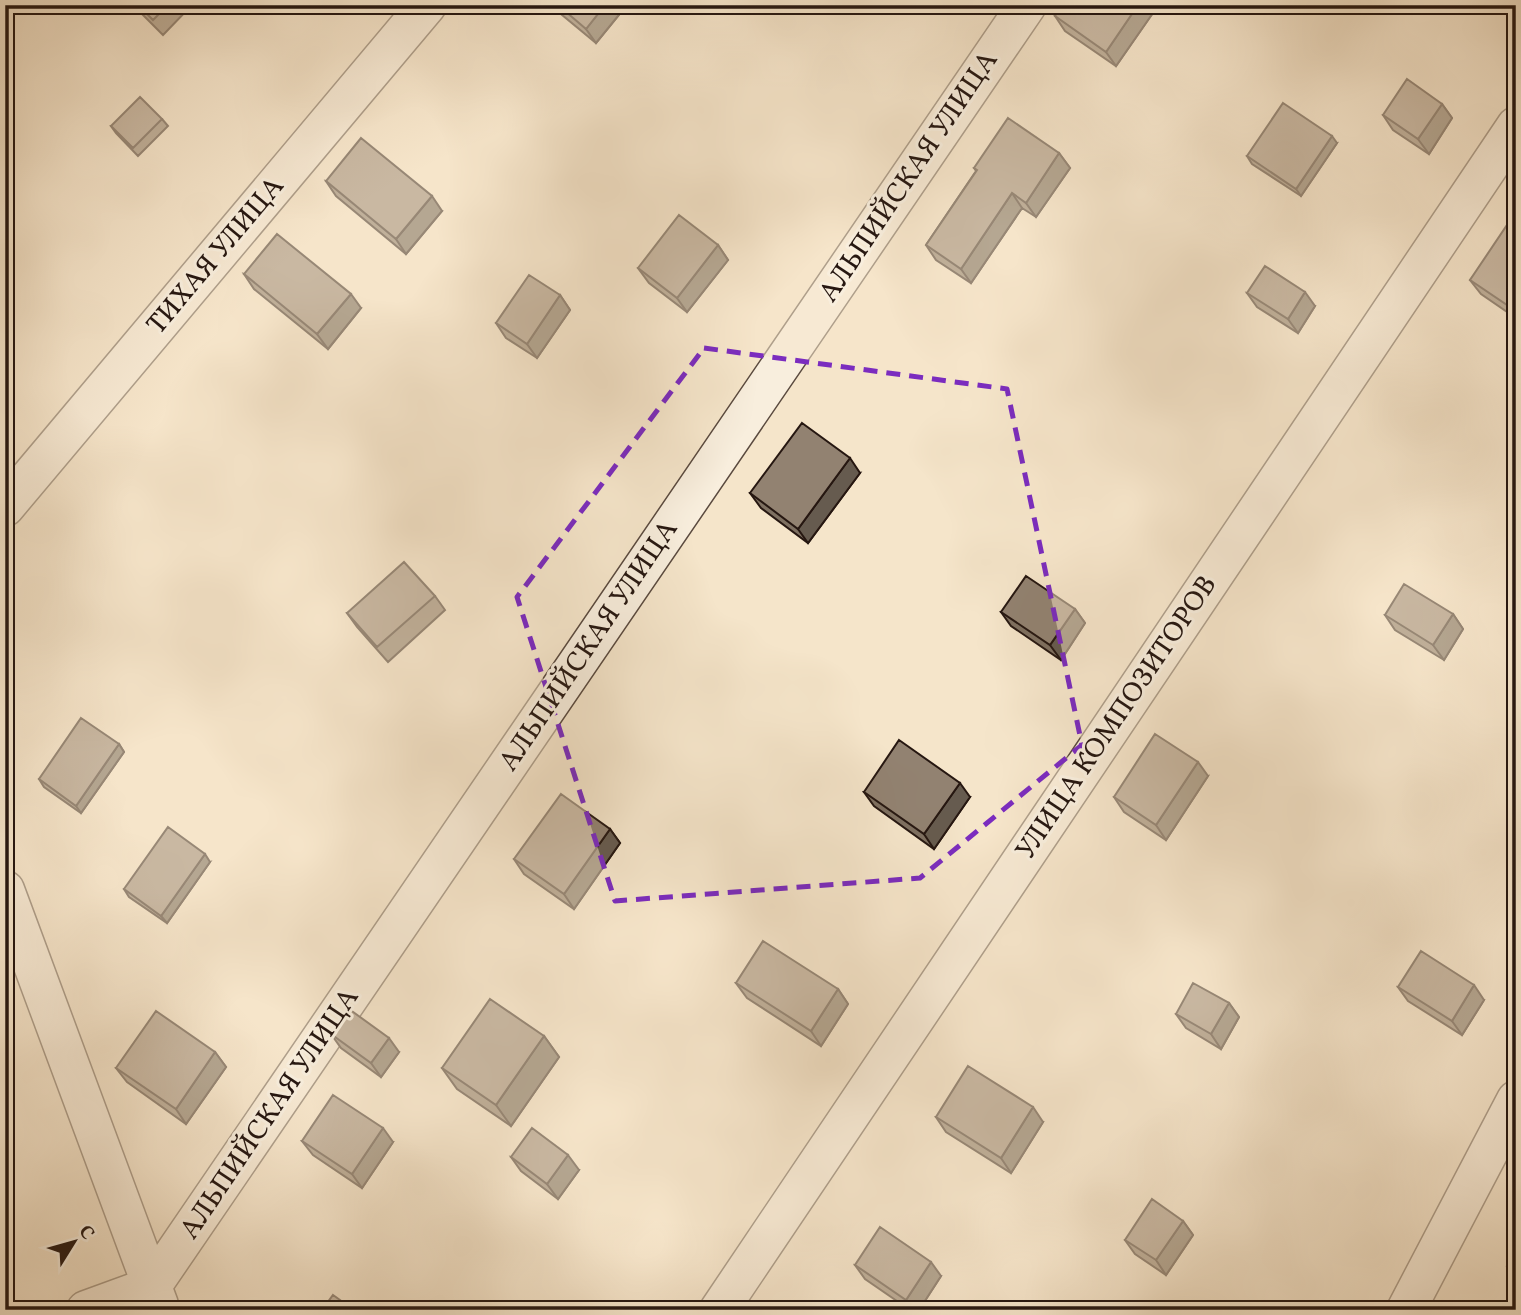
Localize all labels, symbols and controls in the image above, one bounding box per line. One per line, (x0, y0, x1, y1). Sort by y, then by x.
street label: АЛЬПИЙСКАЯ УЛИЦА (810, 43, 1008, 310)
street label: ТИХАЯ УЛИЦА (138, 168, 294, 343)
street label: АЛЬПИЙСКАЯ УЛИЦА (490, 512, 688, 779)
street label: УЛИЦА КОМПОЗИТОРОВ (1007, 568, 1227, 868)
street label: АЛЬПИЙСКАЯ УЛИЦА (171, 980, 369, 1247)
north arrow (38, 1206, 108, 1276)
text: С (72, 1220, 100, 1246)

